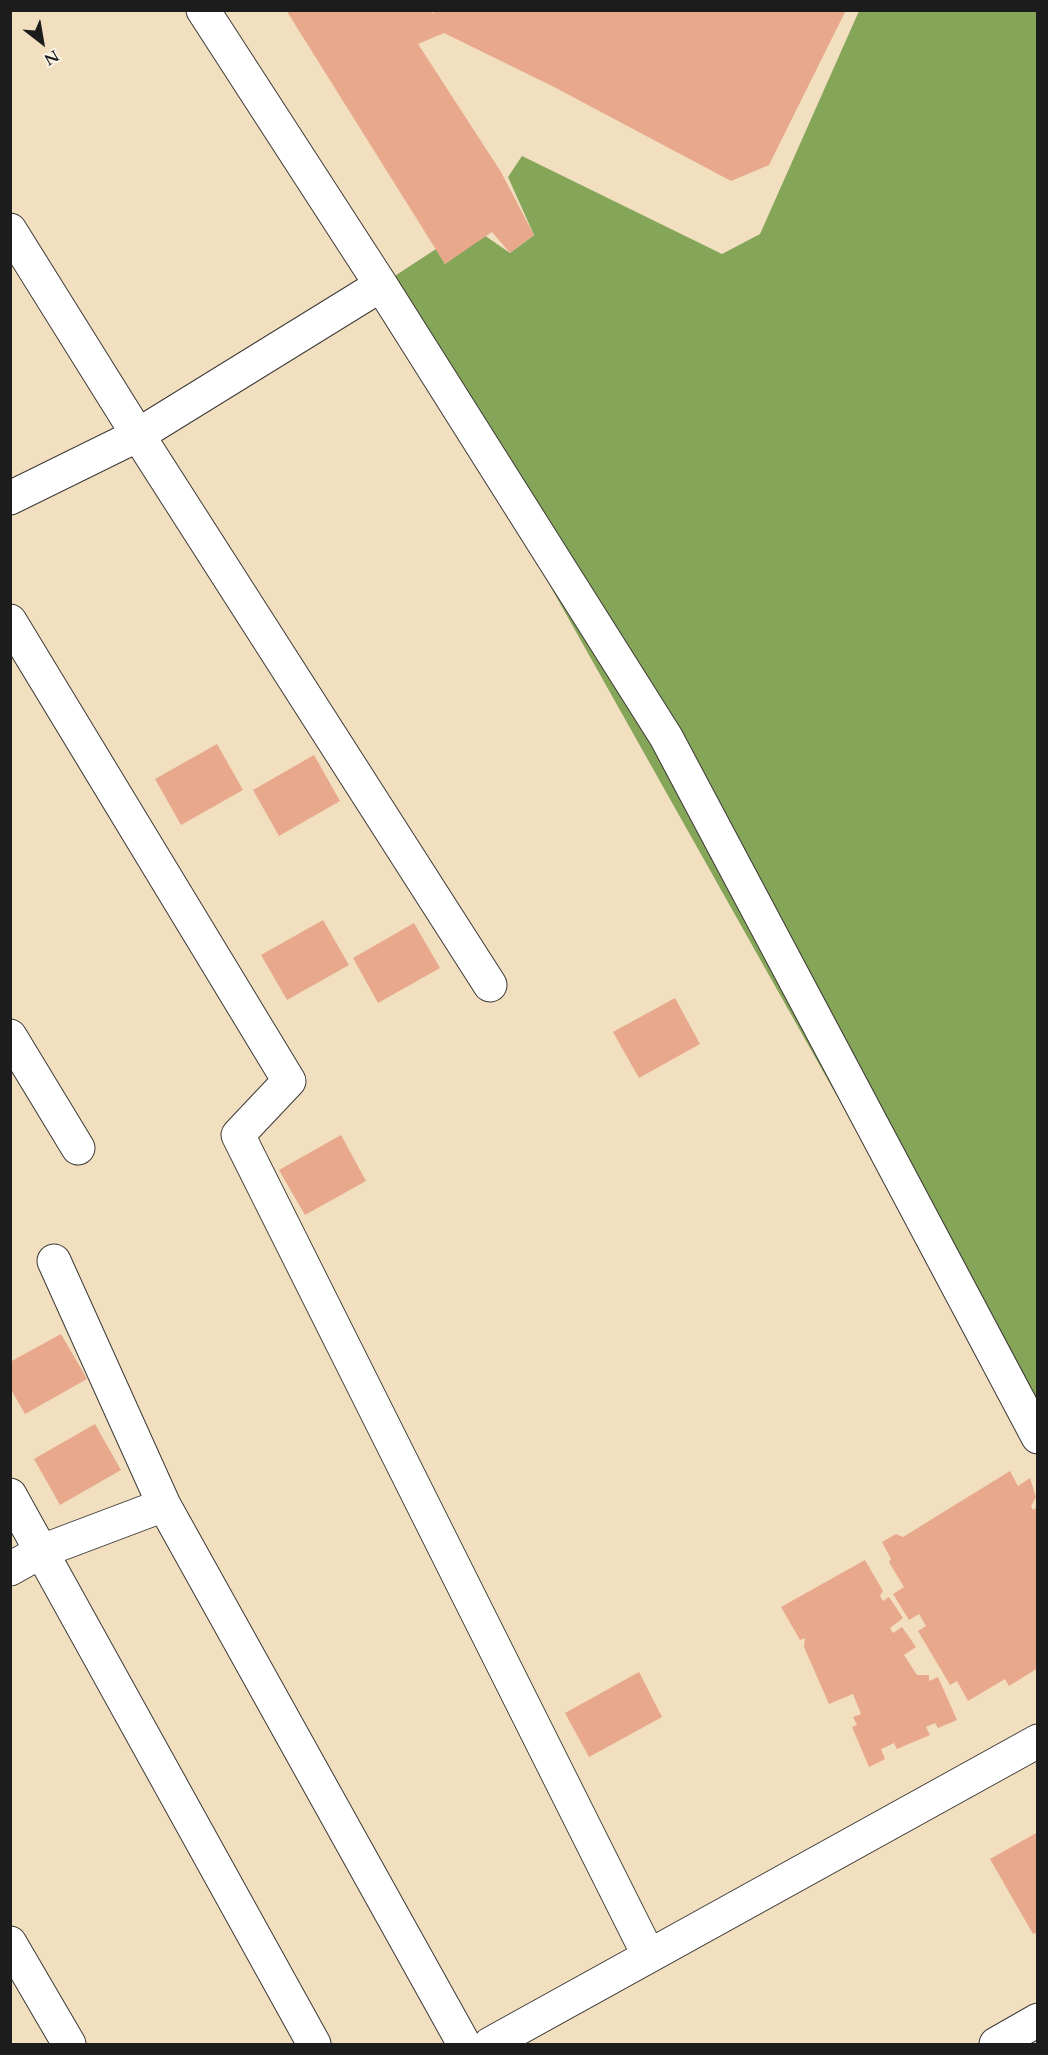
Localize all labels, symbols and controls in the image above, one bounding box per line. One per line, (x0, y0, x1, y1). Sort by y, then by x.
north arrow (12, 12, 72, 72)
text: N (40, 44, 63, 70)

